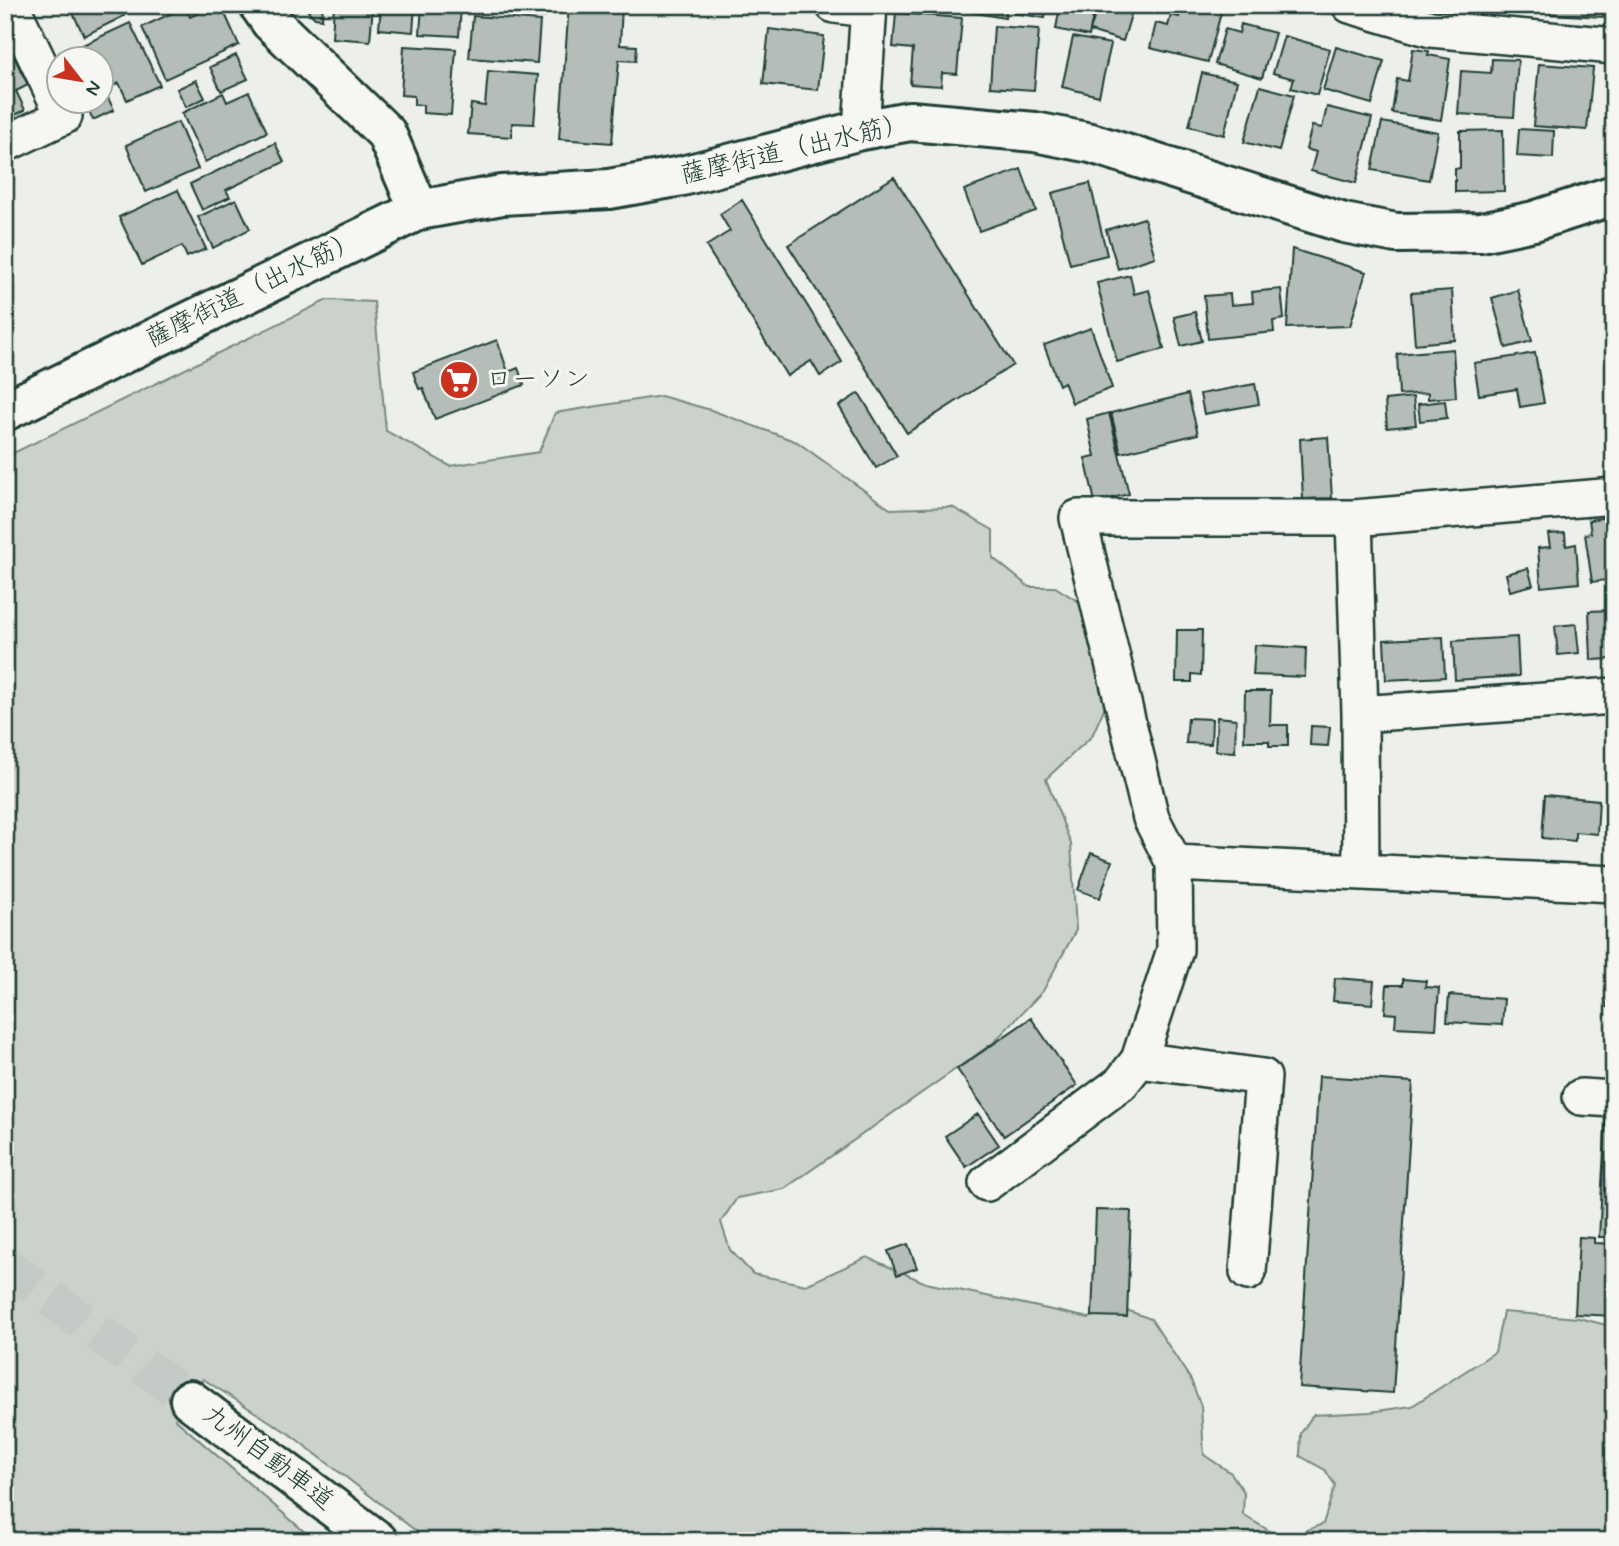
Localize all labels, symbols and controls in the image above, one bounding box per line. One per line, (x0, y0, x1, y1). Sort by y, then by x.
north arrow (46, 46, 116, 116)
text: N (79, 76, 107, 100)
street label: 薩摩街道（出水筋） (677, 107, 913, 193)
street label: 薩摩街道（出水筋） (140, 223, 366, 357)
supermarket icon: ローソン (438, 359, 480, 401)
place label: ローソン (486, 363, 590, 397)
street label: 九州自動車道 (195, 1397, 341, 1519)

